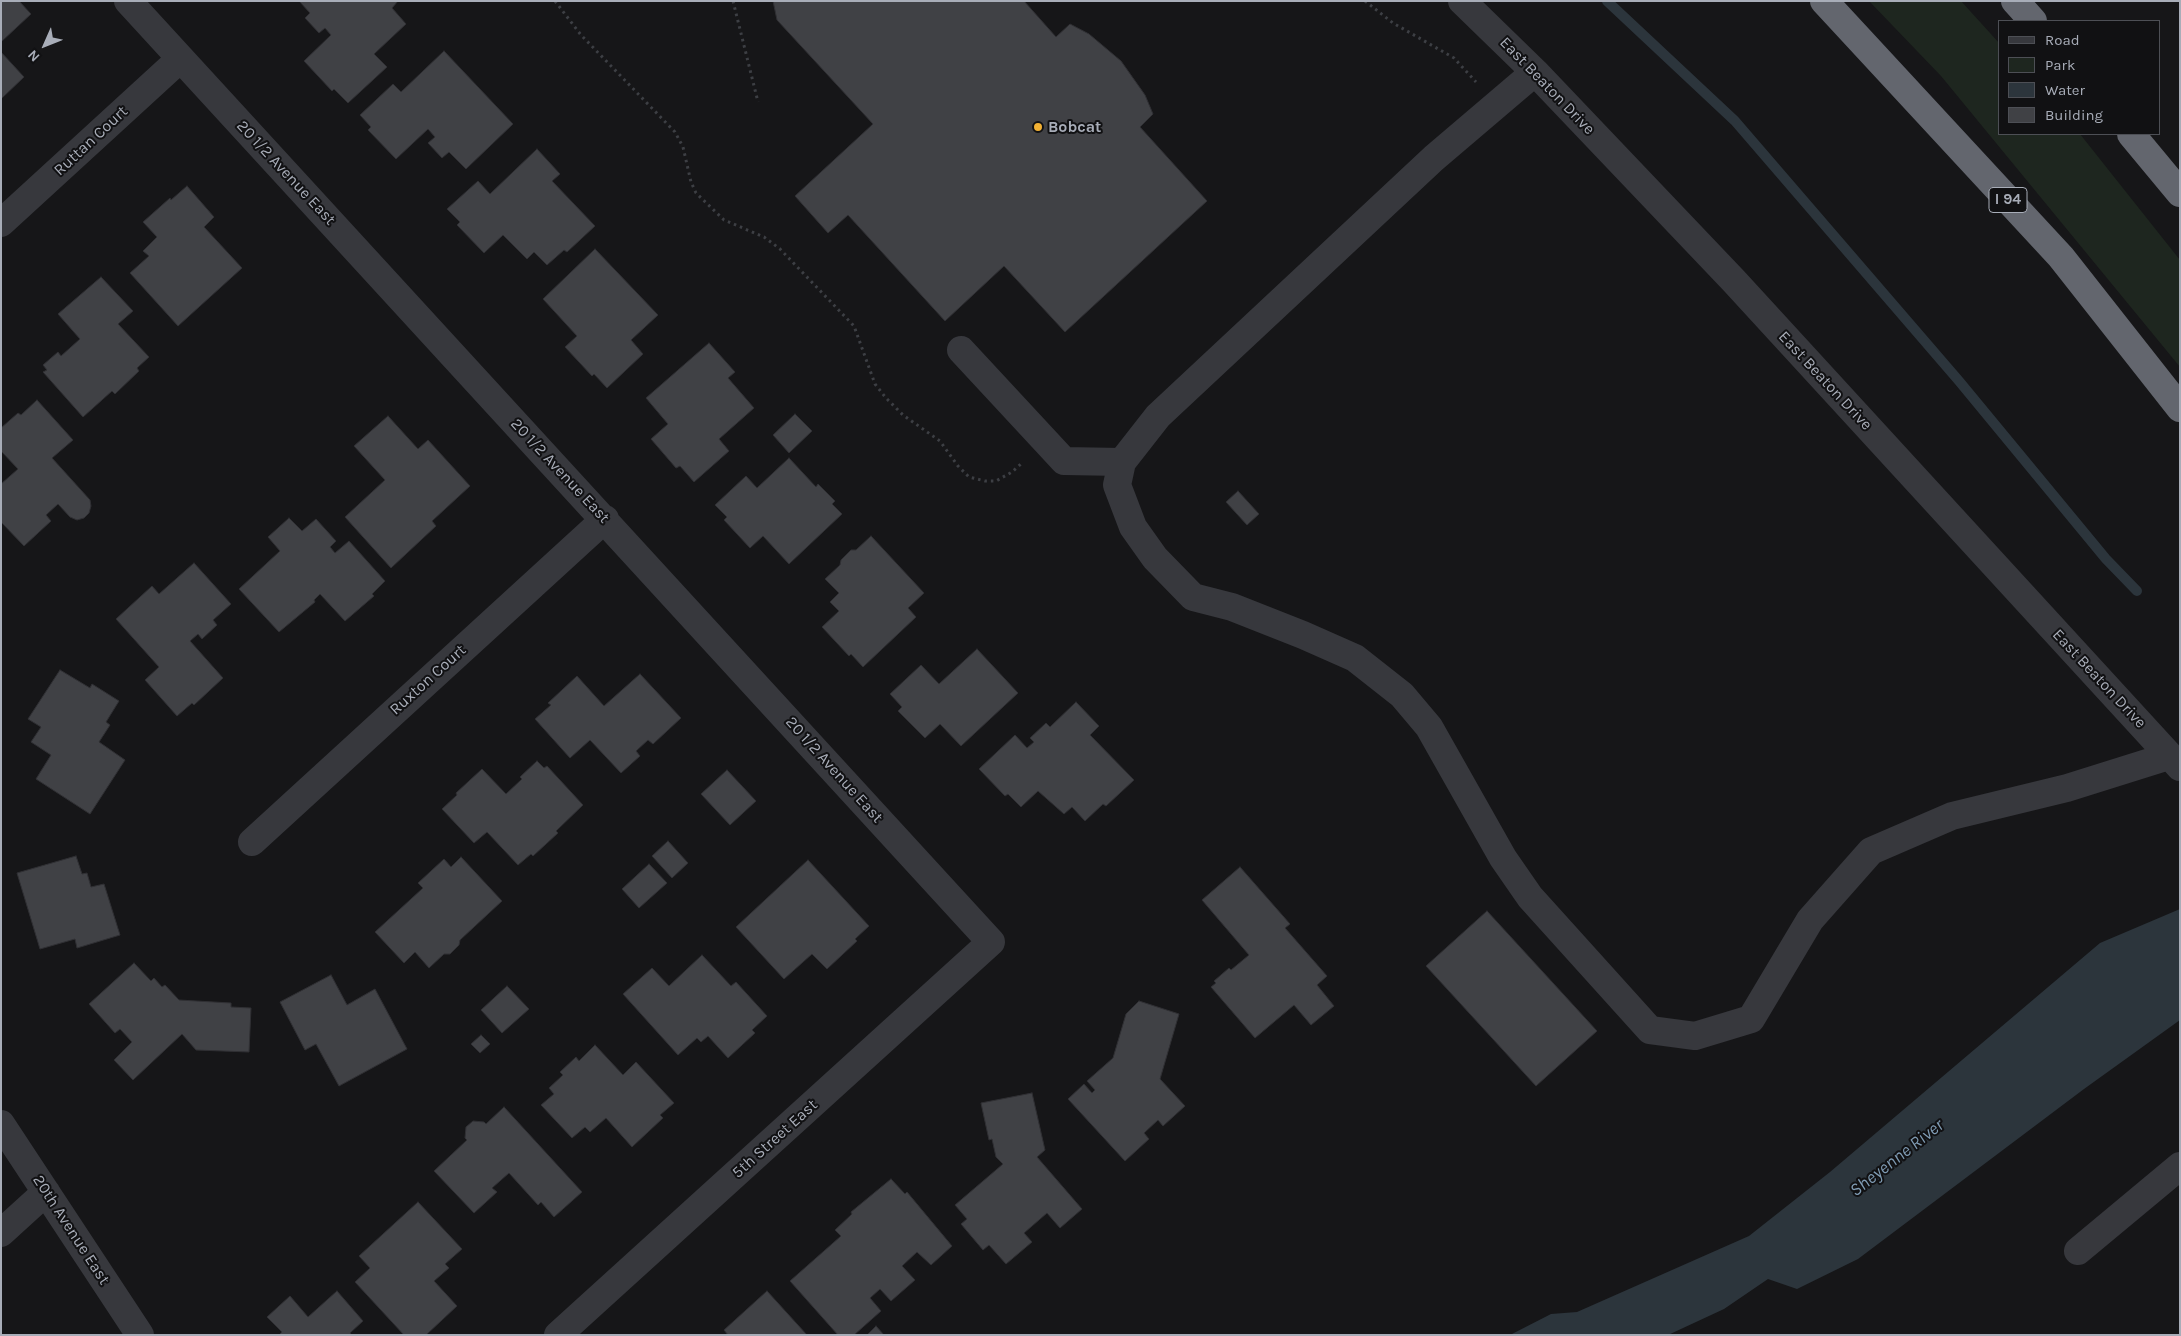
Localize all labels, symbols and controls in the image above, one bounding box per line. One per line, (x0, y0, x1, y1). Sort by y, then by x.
north arrow (20, 20, 70, 70)
legend (1998, 20, 2161, 135)
text: Road (2045, 31, 2080, 49)
street label: East Beaton Drive (1495, 33, 1599, 139)
text: N (24, 46, 43, 65)
text: Park (2045, 56, 2075, 74)
text: Water (2045, 81, 2085, 99)
street label: Ruttan Court (50, 102, 132, 180)
text: Building (2045, 106, 2103, 124)
street label: 20 1/2 Avenue East (232, 117, 340, 229)
place label: Bobcat (1048, 117, 1101, 137)
marker: Bobcat (1032, 121, 1044, 133)
road number: I 94 (1989, 188, 2027, 212)
street label: East Beaton Drive (1774, 327, 1876, 435)
street label: 20 1/2 Avenue East (506, 415, 614, 527)
street label: East Beaton Drive (2048, 625, 2150, 733)
street label: Ruxton Court (386, 641, 470, 719)
street label: 20 1/2 Avenue East (781, 713, 887, 827)
street label: 5th Street East (728, 1096, 822, 1182)
water label: Sheyenne River (1846, 1115, 1948, 1201)
street label: 20th Avenue East (28, 1172, 114, 1288)

